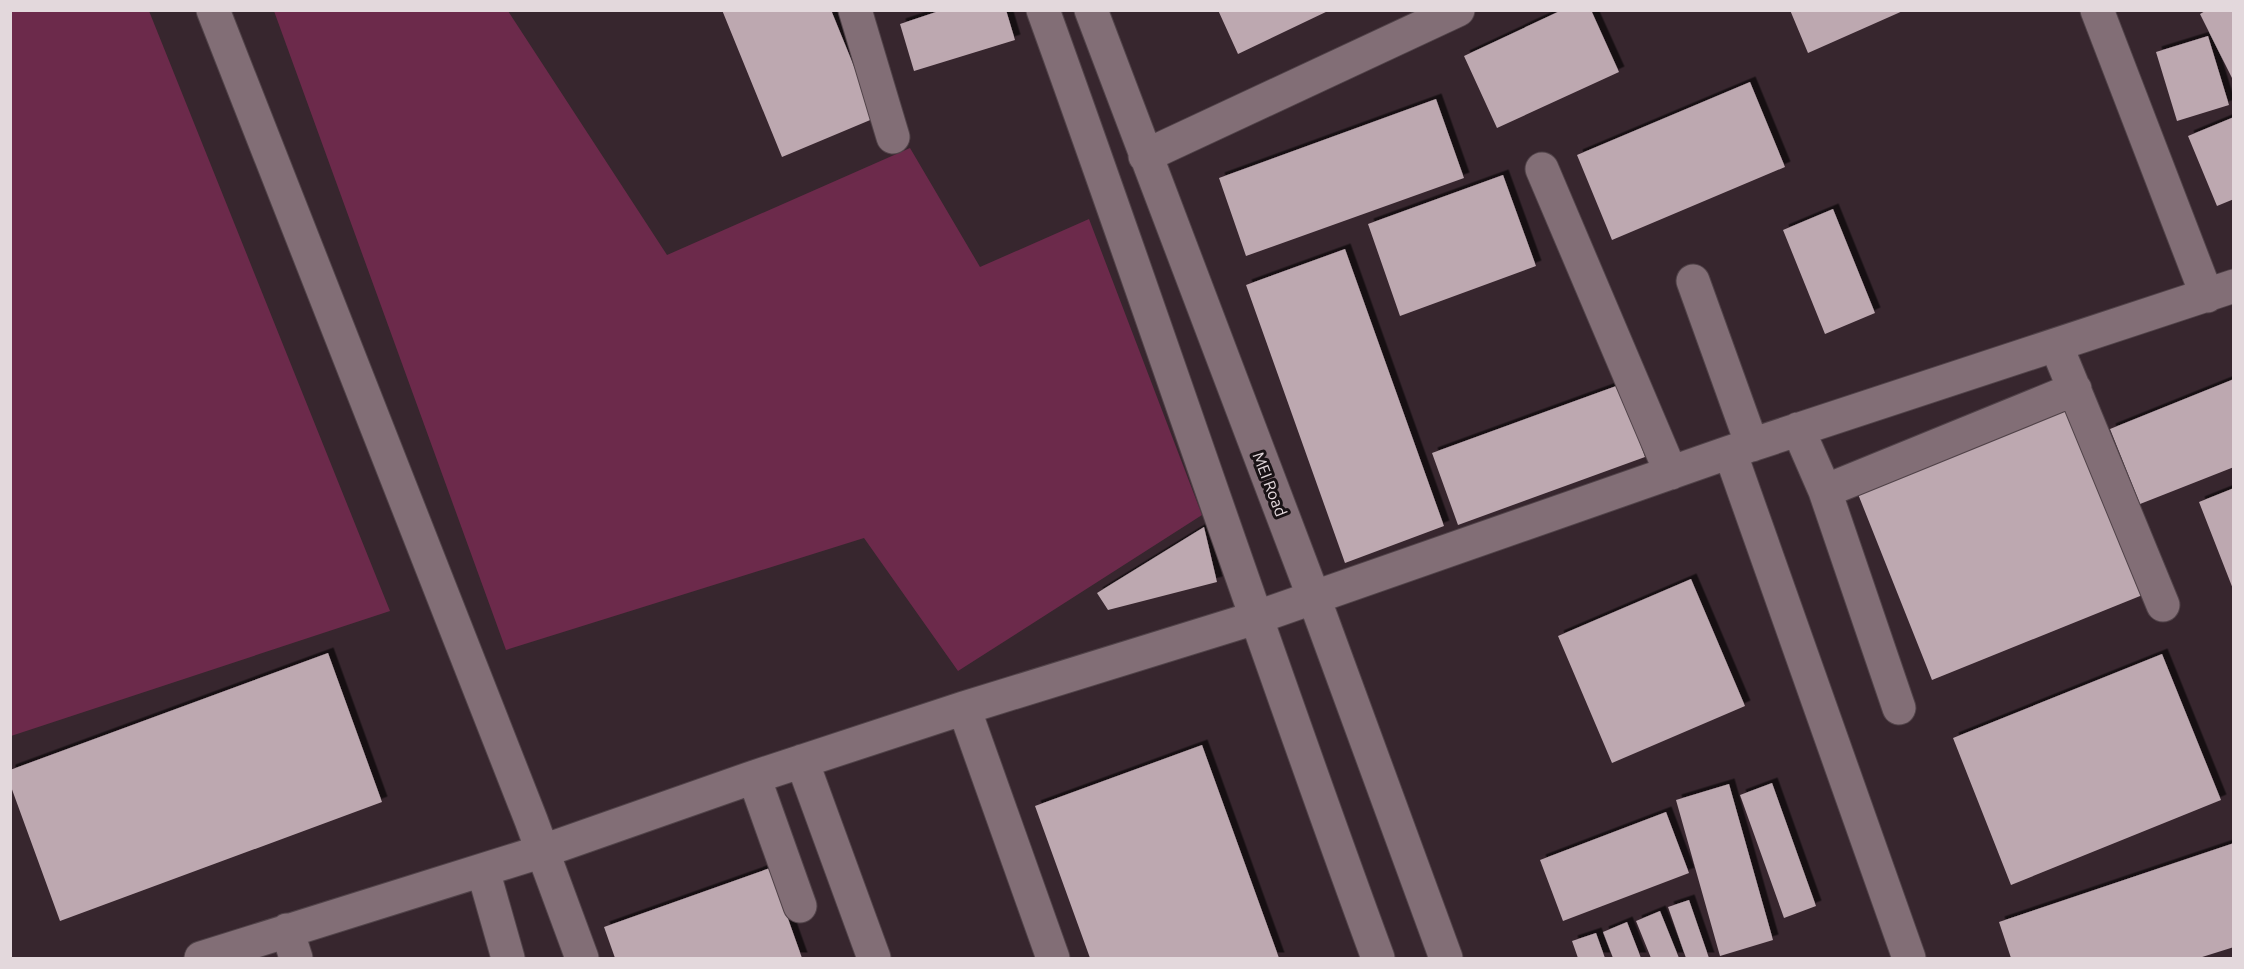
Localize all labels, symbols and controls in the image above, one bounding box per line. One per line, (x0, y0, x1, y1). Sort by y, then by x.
street label: MEI Road (1249, 449, 1291, 519)

